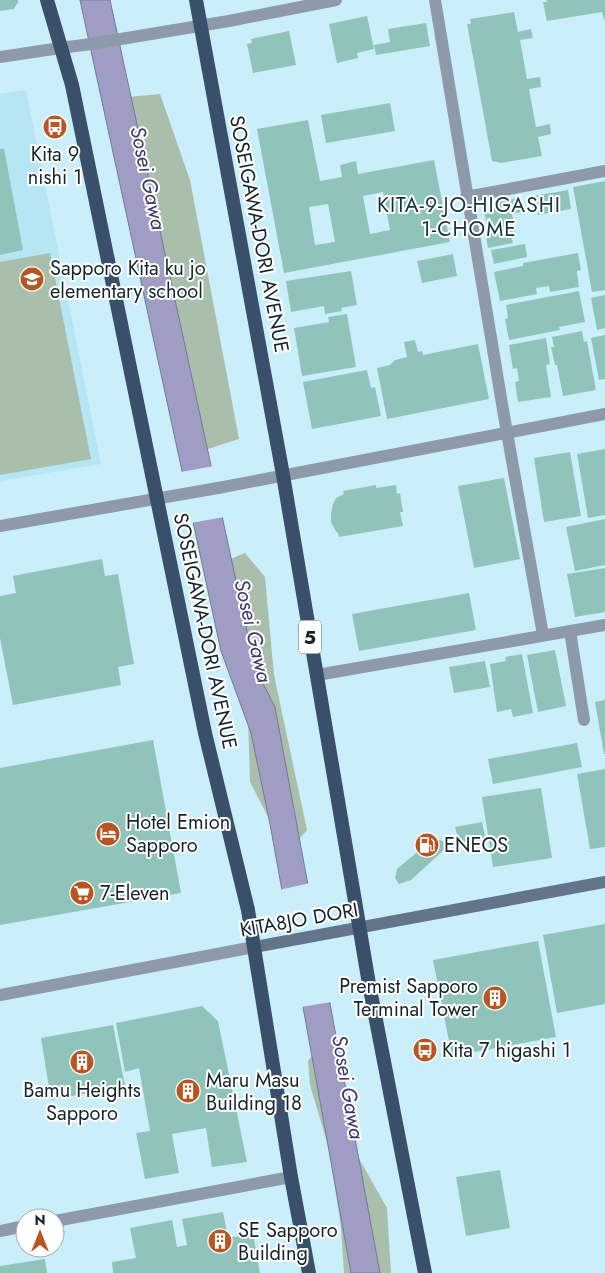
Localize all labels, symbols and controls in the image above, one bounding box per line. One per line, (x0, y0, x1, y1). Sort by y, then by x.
street label: SOSEIGAWA-DORI AVENUE (222, 113, 296, 355)
bus stop icon: Kita 9 nishi 1 (42, 114, 68, 140)
water label: Sosei Gawa (122, 123, 174, 233)
place label: Kita 9 nishi 1 (28, 140, 82, 192)
district label: KITA-9-JO-HIGASHI 1-CHOME (377, 190, 561, 244)
place label: Sapporo Kita ku jo elementary school (50, 254, 206, 306)
school or university icon: Sapporo Kita ku jo elementary school (19, 266, 45, 292)
street label: SOSEIGAWA-DORI AVENUE (166, 510, 244, 752)
water label: Sosei Gawa (227, 576, 280, 686)
road number: 5 (299, 620, 321, 654)
place label: Hotel Emion Sapporo (126, 808, 230, 860)
hotel icon: Hotel Emion Sapporo (95, 821, 121, 847)
place label: ENEOS (444, 831, 508, 860)
fuel station icon: ENEOS (414, 832, 440, 858)
place label: 7-Eleven (100, 879, 170, 908)
supermarket icon: 7-Eleven (69, 880, 95, 906)
street label: KITA8JO DORI (238, 895, 360, 945)
place label: Premist Sapporo Terminal Tower (339, 972, 478, 1024)
building icon: Premist Sapporo Terminal Tower (482, 985, 508, 1011)
water label: Sosei Gawa (324, 1032, 372, 1142)
place label: Kita 7 higashi 1 (442, 1036, 571, 1065)
bus stop icon: Kita 7 higashi 1 (412, 1037, 438, 1063)
building icon: Bamu Heights Sapporo (69, 1049, 95, 1075)
place label: Maru Masu Building 18 (206, 1066, 302, 1118)
place label: Bamu Heights Sapporo (23, 1076, 141, 1128)
building icon: Maru Masu Building 18 (175, 1078, 201, 1104)
north arrow (15, 1208, 65, 1258)
text: N (34, 1210, 46, 1230)
place label: SE Sapporo Building (238, 1216, 338, 1268)
building icon: SE Sapporo Building (207, 1228, 233, 1254)

